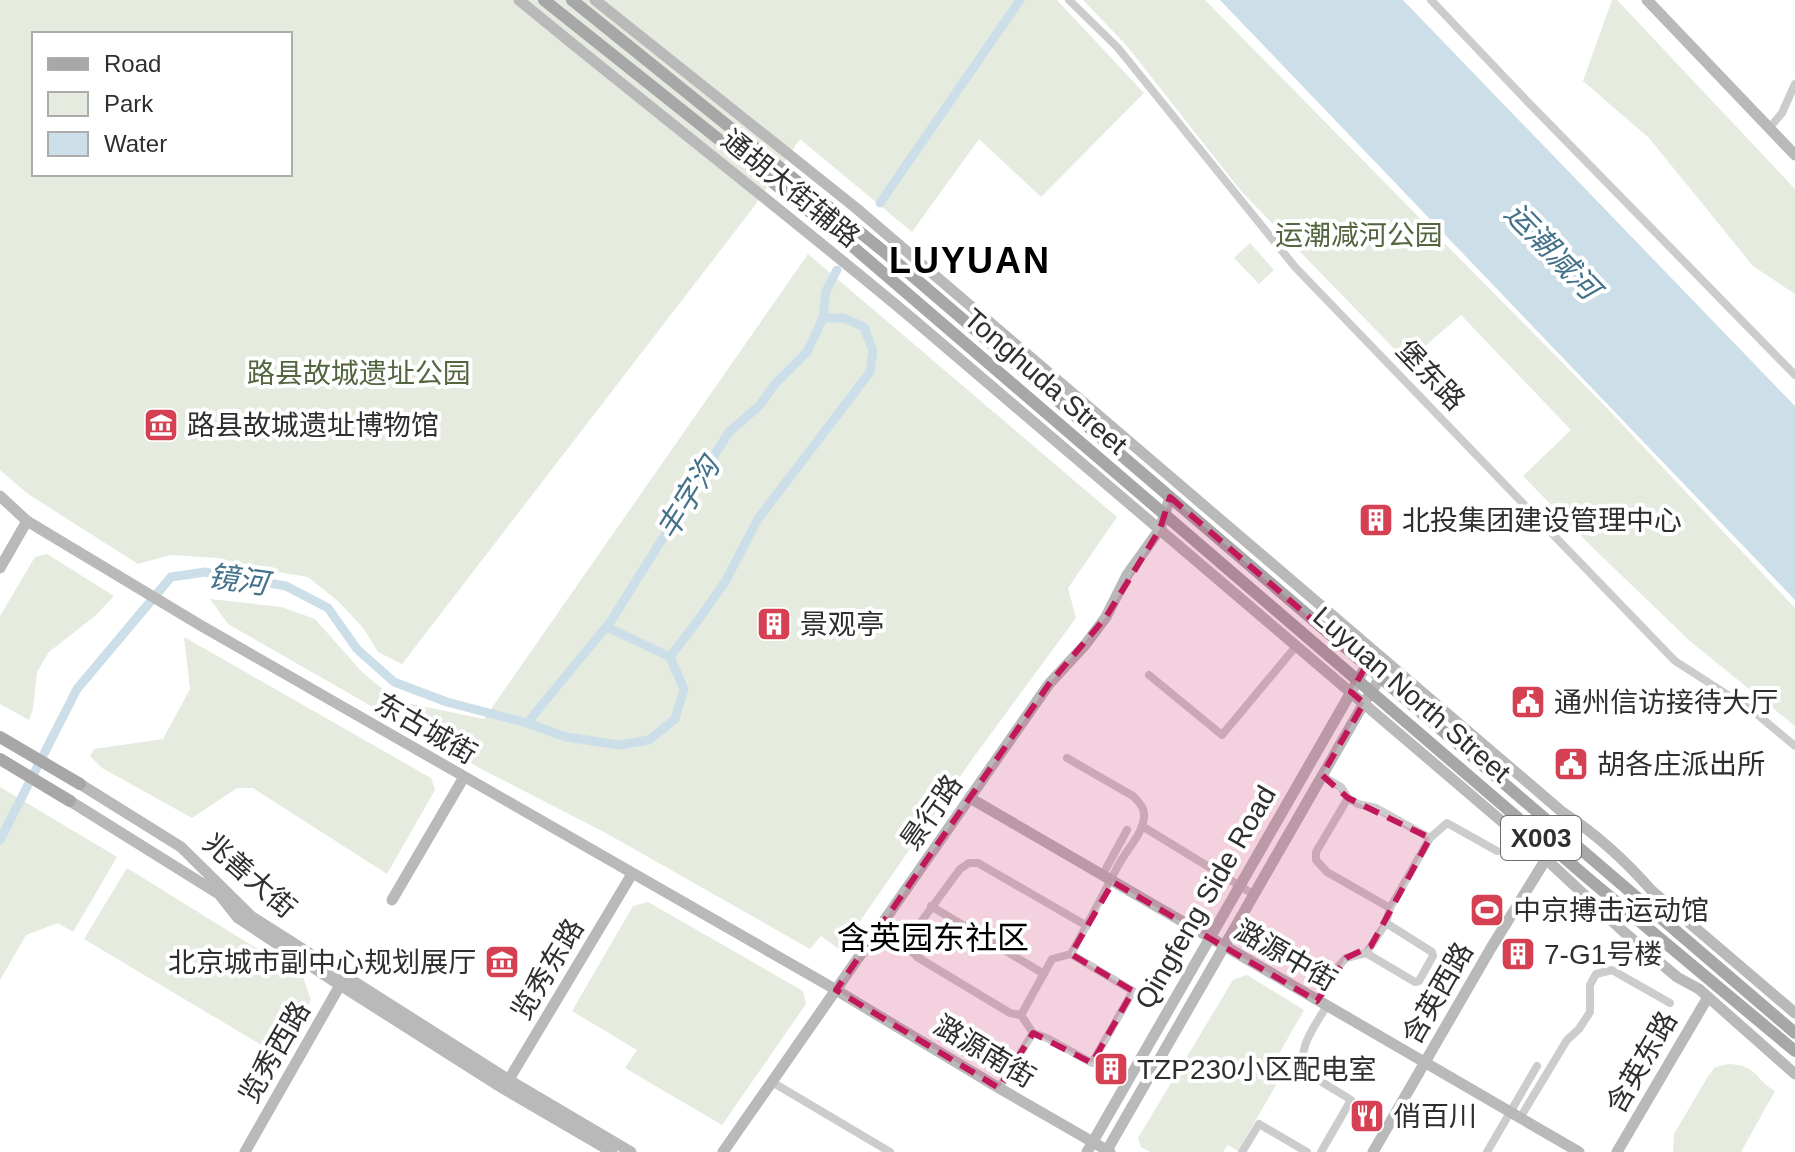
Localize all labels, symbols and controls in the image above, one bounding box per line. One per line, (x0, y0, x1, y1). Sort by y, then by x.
legend (32, 32, 292, 176)
text: Road (104, 50, 161, 77)
text: Park (104, 90, 154, 117)
street label: 通胡大街辅路 (716, 123, 866, 253)
text: Water (104, 130, 167, 157)
water label: 运潮减河 (1499, 196, 1609, 309)
park label: 运潮减河公园 (1275, 220, 1443, 251)
district label: LUYUAN (889, 240, 1051, 281)
street label: Tonghuda Street (958, 302, 1134, 461)
street label: 堡东路 (1390, 334, 1471, 416)
park label: 路县故城遗址公园 (247, 358, 471, 389)
museum icon: 路县故城遗址博物馆 (142, 406, 180, 444)
place label: 路县故城遗址博物馆 (187, 410, 439, 441)
water label: 丰字沟 (650, 448, 727, 545)
building icon: 北投集团建设管理中心 (1357, 501, 1395, 539)
place label: 北投集团建设管理中心 (1402, 505, 1682, 536)
water label: 镜河 (206, 559, 275, 601)
street label: Luyuan North Street (1307, 600, 1517, 788)
building icon: 景观亭 (755, 605, 793, 643)
place label: 景观亭 (800, 609, 884, 640)
public building icon: 通州信访接待大厅 (1509, 683, 1547, 721)
street label: 东古城街 (369, 687, 482, 770)
place label: 通州信访接待大厅 (1554, 687, 1778, 718)
public building icon: 胡各庄派出所 (1552, 745, 1590, 783)
place label: 胡各庄派出所 (1597, 749, 1765, 780)
street label: 景行路 (895, 769, 968, 856)
street label: Qingfeng Side Road (1129, 780, 1282, 1014)
road number: X003 (1501, 816, 1581, 860)
street label: 兆善大街 (197, 827, 302, 924)
sports icon: 中京搏击运动馆 (1468, 891, 1506, 929)
place label: 中京搏击运动馆 (1513, 895, 1709, 926)
street label: 览秀东路 (505, 913, 590, 1025)
street label: 潞源中街 (1229, 914, 1342, 997)
district label: 含英园东社区 (837, 920, 1029, 956)
building icon: 7-G1号楼 (1499, 935, 1537, 973)
street label: 含英西路 (1396, 937, 1479, 1050)
place label: 7-G1号楼 (1544, 939, 1662, 970)
museum icon: 北京城市副中心规划展厅 (483, 943, 521, 981)
place label: 北京城市副中心规划展厅 (168, 947, 476, 978)
street label: 览秀西路 (233, 996, 316, 1109)
street label: 含英东路 (1600, 1006, 1683, 1119)
street label: 潞源南街 (929, 1009, 1041, 1094)
building icon: TZP230小区配电室 (1092, 1050, 1130, 1088)
place label: TZP230小区配电室 (1137, 1054, 1377, 1085)
restaurant icon: 俏百川 (1348, 1097, 1386, 1135)
place label: 俏百川 (1393, 1101, 1477, 1132)

